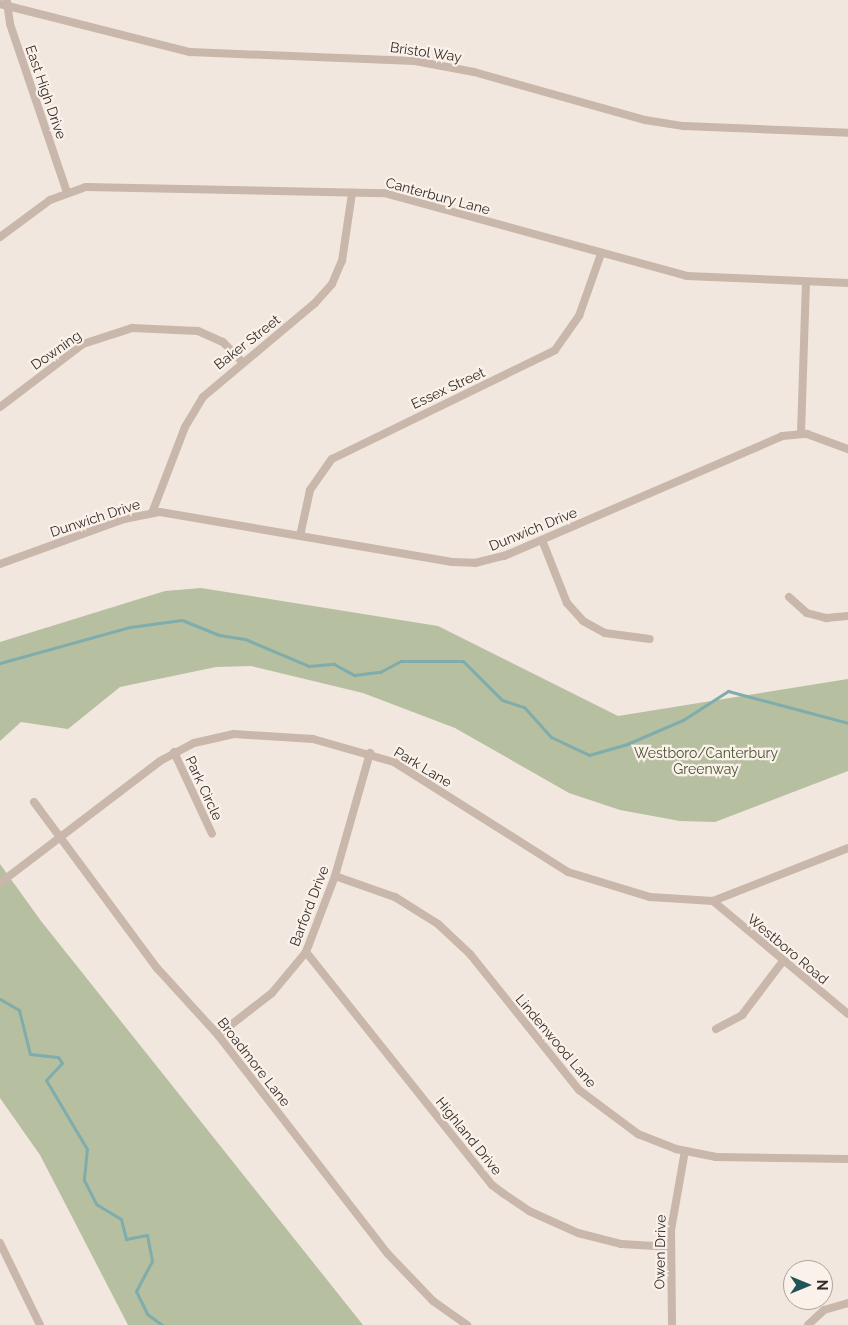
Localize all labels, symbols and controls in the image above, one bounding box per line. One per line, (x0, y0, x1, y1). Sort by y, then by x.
street label: Bristol Way (389, 39, 463, 65)
street label: East High Drive (22, 43, 70, 141)
street label: Canterbury Lane (384, 174, 492, 218)
street label: Baker Street (211, 311, 283, 373)
street label: Downing (28, 327, 84, 373)
street label: Essex Street (408, 364, 488, 412)
street label: Dunwich Drive (48, 496, 142, 540)
street label: Dunwich Drive (486, 504, 580, 554)
street label: Park Lane (391, 743, 455, 791)
park label: Westboro/Canterbury Greenway (634, 745, 778, 778)
street label: Park Circle (182, 753, 226, 823)
street label: Barford Drive (286, 863, 332, 949)
street label: Westboro Road (744, 910, 832, 988)
street label: Lindenwood Lane (512, 991, 600, 1091)
street label: Broadmore Lane (214, 1014, 294, 1110)
street label: Highland Drive (432, 1094, 506, 1178)
street label: Owen Drive (651, 1214, 669, 1290)
north arrow (783, 1260, 833, 1310)
text: N (814, 1280, 830, 1290)

